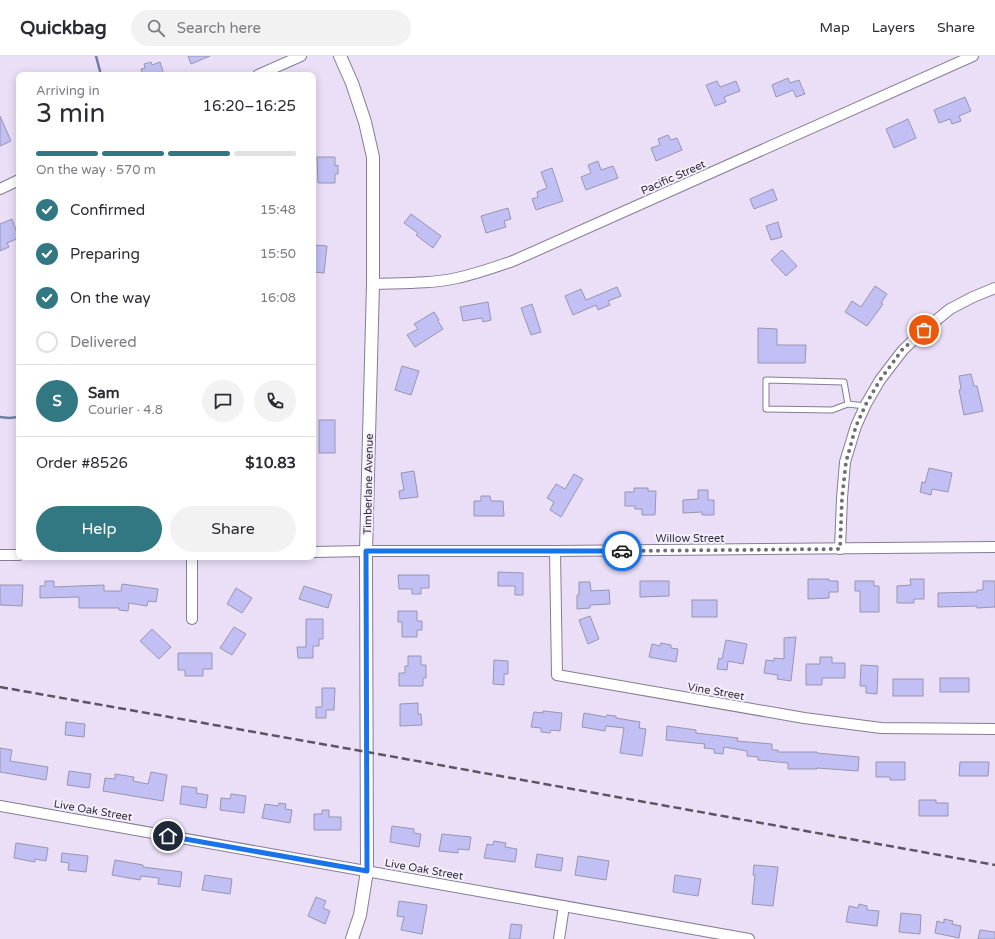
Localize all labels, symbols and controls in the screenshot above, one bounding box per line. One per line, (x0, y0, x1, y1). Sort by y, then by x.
search box (131, 10, 411, 46)
text: Quickbag (20, 17, 107, 39)
icon: search (145, 17, 167, 39)
text: Search here (177, 19, 261, 37)
text: Map (820, 19, 850, 36)
text: Layers (872, 19, 915, 36)
text: Share (937, 19, 975, 36)
text: Arriving in (36, 83, 100, 99)
text: 16:20–16:25 (203, 97, 296, 115)
text: 3 min (36, 98, 105, 129)
street label: Pacific Street (639, 157, 707, 197)
text: On the way · 570 m (36, 162, 156, 178)
icon: check (36, 199, 58, 221)
text: Confirmed (70, 201, 145, 219)
text: 15:48 (260, 202, 296, 218)
icon: check (36, 243, 58, 265)
text: Preparing (70, 245, 140, 263)
text: 15:50 (260, 246, 296, 262)
icon: check (36, 287, 58, 309)
text: On the way (70, 289, 150, 307)
text: 16:08 (260, 290, 296, 306)
pin (907, 313, 941, 347)
icon: bag (913, 319, 935, 341)
text: Delivered (70, 333, 137, 351)
button: chat (202, 380, 244, 422)
button: phone (254, 380, 296, 422)
text: Sam (88, 384, 119, 402)
text: S (52, 392, 62, 410)
text: Courier · 4.8 (88, 402, 163, 418)
street label: Timberlane Avenue (361, 433, 376, 535)
text: Order #8526 (36, 454, 128, 472)
text: $10.83 (245, 454, 296, 472)
button: Help (36, 506, 162, 552)
button: Share (170, 506, 296, 552)
courier (602, 531, 642, 571)
street label: Willow Street (656, 532, 724, 545)
icon: car (611, 540, 633, 562)
street label: Vine Street (686, 680, 745, 703)
street label: Live Oak Street (53, 797, 133, 824)
pin (151, 819, 185, 853)
icon: home (157, 825, 179, 847)
street label: Live Oak Street (384, 856, 464, 883)

